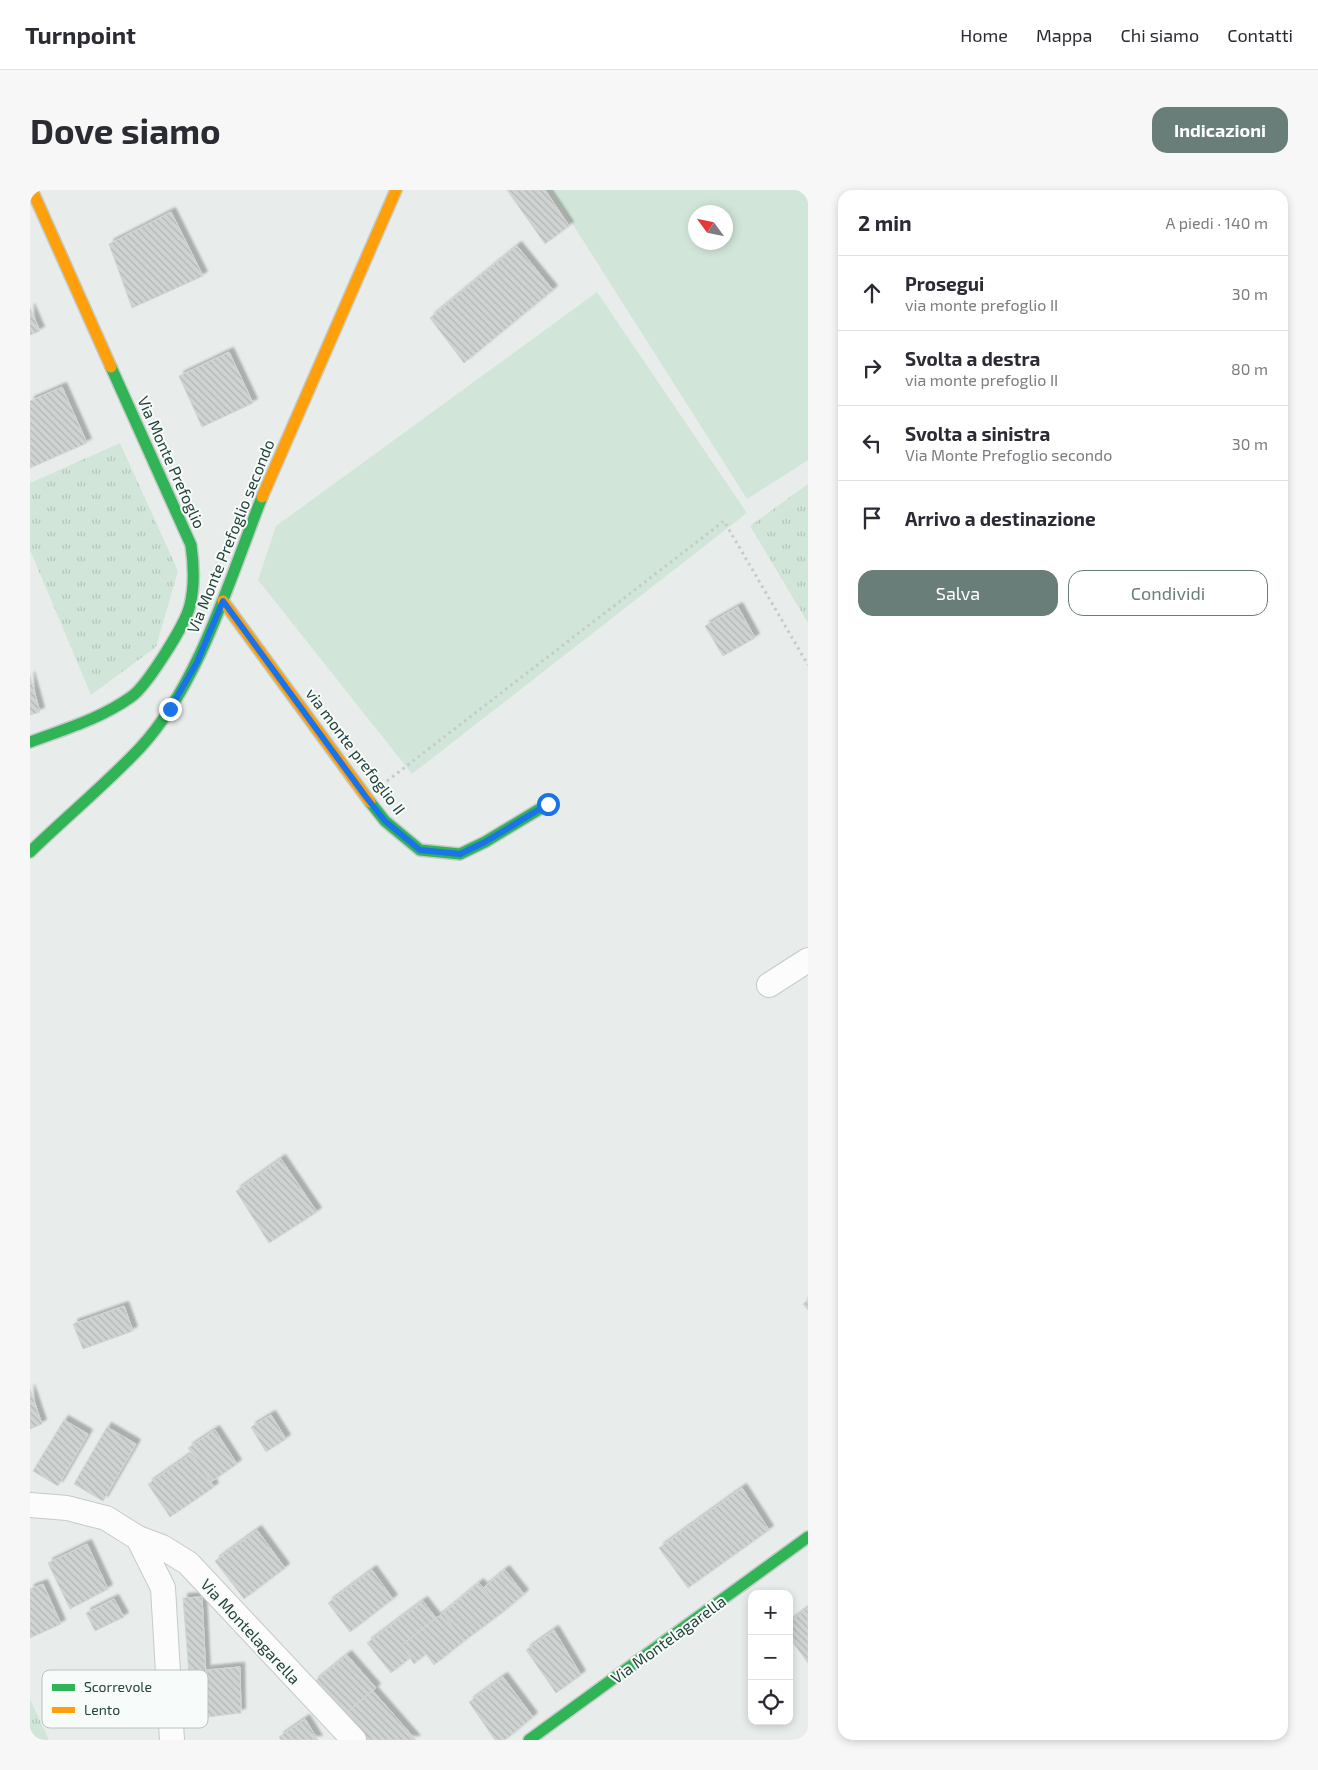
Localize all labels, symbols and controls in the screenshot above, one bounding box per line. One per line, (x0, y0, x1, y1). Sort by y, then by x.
text: Turnpoint (25, 20, 136, 49)
text: Home (960, 24, 1008, 46)
text: Mappa (1036, 24, 1092, 46)
text: Chi siamo (1120, 24, 1199, 46)
text: Contatti (1227, 24, 1293, 46)
button: Indicazioni (1152, 107, 1288, 153)
text: Dove siamo (30, 109, 221, 151)
north arrow (688, 205, 733, 250)
text: 2 min (858, 210, 912, 235)
text: A piedi · 140 m (1166, 213, 1268, 232)
text: Prosegui (905, 272, 984, 295)
icon: ahead (858, 279, 886, 307)
text: 30 m (1232, 284, 1268, 303)
text: via monte prefoglio II (905, 295, 1058, 314)
text: Svolta a destra (905, 347, 1040, 370)
icon: right (858, 354, 886, 382)
text: 80 m (1231, 359, 1268, 378)
text: via monte prefoglio II (905, 370, 1058, 389)
street label: Via Monte Prefoglio (134, 393, 210, 531)
text: Svolta a sinistra (905, 422, 1050, 445)
icon: left (858, 429, 886, 457)
text: 30 m (1232, 434, 1268, 453)
street label: Via Monte Prefoglio secondo (182, 436, 278, 636)
text: Via Monte Prefoglio secondo (905, 445, 1112, 464)
icon: arrive (858, 504, 886, 532)
text: Arrivo a destinazione (905, 507, 1096, 530)
button: Salva (858, 570, 1058, 616)
button: Condividi (1068, 570, 1268, 616)
street label: via monte prefoglio II (302, 684, 410, 818)
route end (159, 698, 182, 721)
route start (537, 793, 560, 816)
street label: Via Montelagarella (197, 1574, 305, 1688)
map controls (748, 1590, 793, 1725)
button: + (748, 1590, 793, 1635)
street label: Via Montelagarella (607, 1591, 729, 1687)
button: − (748, 1635, 793, 1680)
legend (42, 1670, 208, 1728)
text: Scorrevole (84, 1678, 152, 1695)
button: locate (748, 1680, 793, 1725)
text: Lento (84, 1701, 120, 1718)

